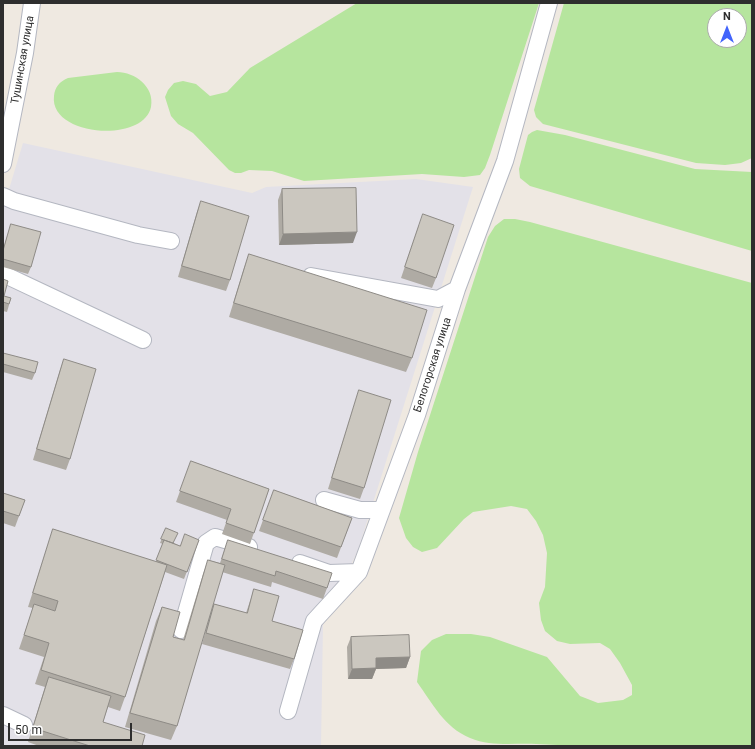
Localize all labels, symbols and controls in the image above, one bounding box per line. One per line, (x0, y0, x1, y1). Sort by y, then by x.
north arrow (707, 8, 747, 48)
text: N (723, 10, 731, 23)
street label: Тушинская улица (9, 15, 37, 105)
street label: Белогорская улица (411, 316, 455, 414)
scale bar (10, 715, 134, 741)
text: 50 m (15, 723, 42, 737)

